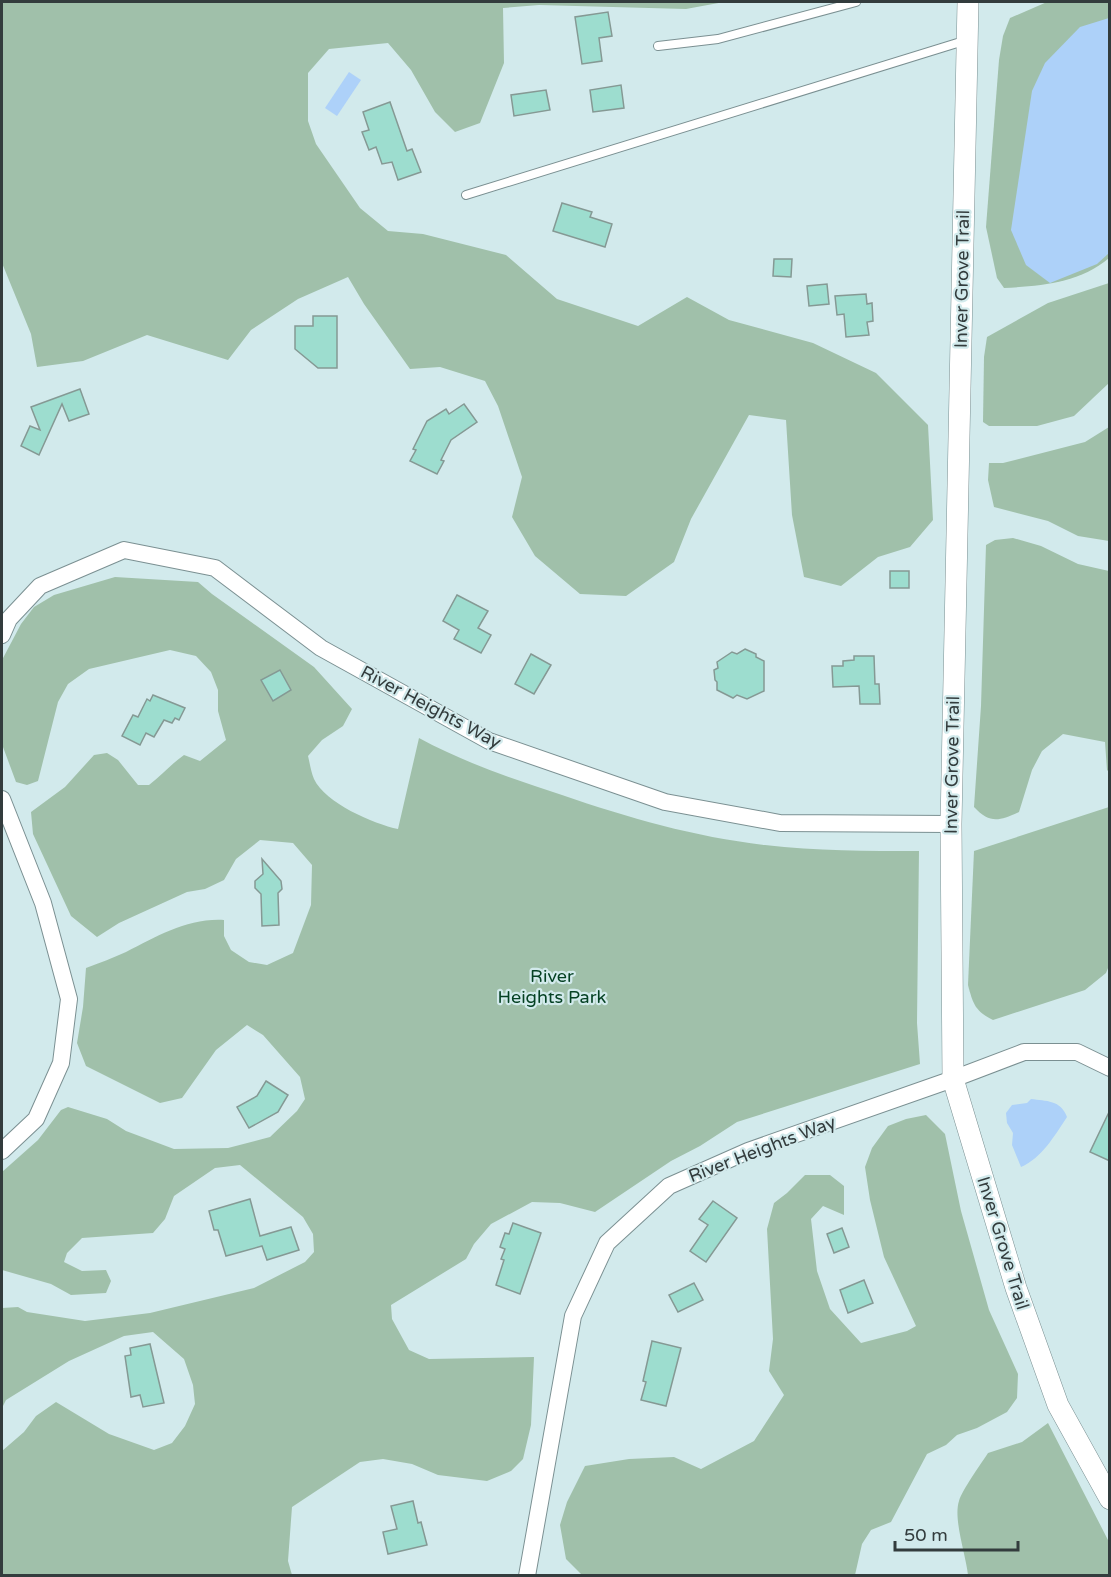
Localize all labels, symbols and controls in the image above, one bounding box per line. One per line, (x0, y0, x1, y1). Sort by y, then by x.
street label: Inver Grove Trail (950, 210, 974, 348)
street label: River Heights Way (357, 661, 505, 753)
street label: Inver Grove Trail (940, 696, 964, 834)
park label: River Heights Park (498, 965, 607, 1008)
street label: River Heights Way (685, 1111, 839, 1187)
street label: Inver Grove Trail (972, 1174, 1034, 1312)
scale bar (895, 1514, 1018, 1552)
text: 50 m (904, 1524, 948, 1546)

